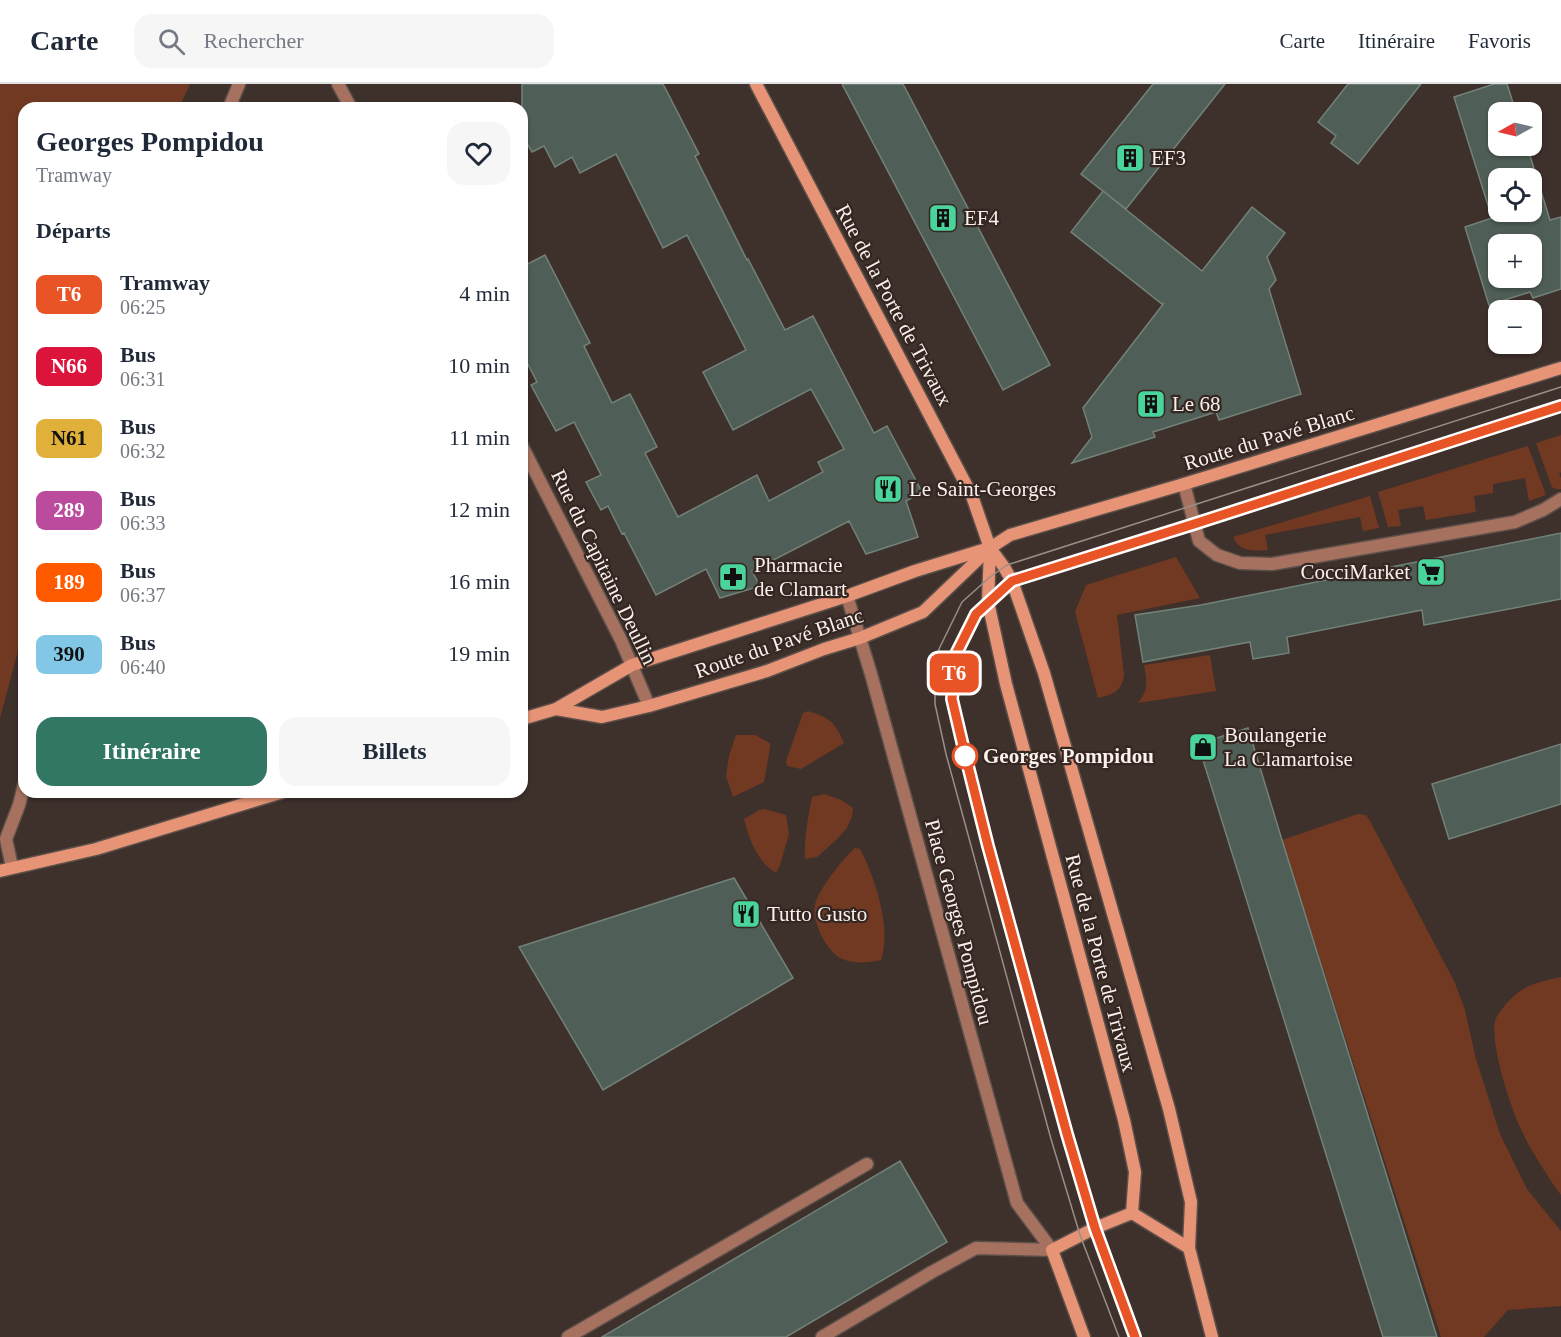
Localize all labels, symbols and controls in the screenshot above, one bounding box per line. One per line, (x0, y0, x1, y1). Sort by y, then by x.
search box (134, 14, 554, 68)
text: Carte (30, 25, 98, 56)
icon: search (155, 25, 188, 58)
text: Rechercher (203, 28, 304, 53)
text: Carte (1280, 29, 1325, 53)
text: Itinéraire (1358, 29, 1435, 53)
text: Favoris (1468, 29, 1531, 53)
north arrow (1488, 102, 1542, 156)
map controls (1488, 102, 1542, 354)
button: heart (447, 122, 510, 185)
text: Georges Pompidou (36, 126, 264, 157)
building icon: EF3 (1114, 142, 1146, 174)
place label: EF3 (1151, 146, 1186, 170)
text: Tramway (36, 164, 112, 186)
button: locate (1488, 168, 1542, 222)
street label: Rue de la Porte de Trivaux (831, 200, 958, 410)
building icon: EF4 (927, 202, 959, 234)
place label: EF4 (964, 206, 1000, 230)
text: Départs (36, 218, 111, 243)
button: + (1488, 234, 1542, 288)
text: Tramway (120, 270, 210, 295)
text: 4 min (459, 281, 510, 306)
text: T6 (57, 282, 81, 306)
text: 06:25 (120, 296, 166, 318)
button: − (1488, 300, 1542, 354)
text: Bus (120, 342, 155, 367)
text: 10 min (448, 353, 510, 378)
text: N66 (51, 354, 87, 378)
text: 06:31 (120, 368, 166, 390)
building icon: Le 68 (1135, 388, 1167, 420)
place label: Le 68 (1172, 392, 1220, 416)
street label: Route du Pavé Blanc (1181, 401, 1357, 475)
text: Bus (120, 414, 155, 439)
text: 11 min (449, 425, 510, 450)
text: N61 (51, 426, 87, 450)
text: 06:32 (120, 440, 166, 462)
street label: Rue du Capitaine Deullin (546, 466, 662, 669)
restaurant icon: Le Saint-Georges (872, 473, 904, 505)
place label: Le Saint-Georges (909, 477, 1056, 501)
text: Bus (120, 486, 155, 511)
text: 12 min (448, 497, 510, 522)
text: 289 (53, 498, 85, 522)
text: 06:33 (120, 512, 166, 534)
place label: Pharmacie de Clamart (754, 553, 847, 601)
supermarket icon: CocciMarket (1415, 556, 1447, 588)
text: Bus (120, 558, 155, 583)
place label: CocciMarket (1300, 560, 1410, 584)
pharmacy icon: Pharmacie de Clamart (717, 561, 749, 593)
text: 16 min (448, 569, 510, 594)
text: 189 (53, 570, 85, 594)
text: 06:37 (120, 584, 166, 606)
street label: Route du Pavé Blanc (692, 603, 866, 683)
text: Bus (120, 630, 155, 655)
text: 19 min (448, 641, 510, 666)
text: 390 (53, 642, 85, 666)
line badge: T6 (927, 654, 981, 692)
text: 06:40 (120, 656, 166, 678)
text: T6 (942, 661, 966, 685)
button: Itinéraire (36, 717, 267, 786)
button: Billets (279, 717, 510, 786)
place label: Boulangerie La Clamartoise (1224, 723, 1353, 771)
shop icon: Boulangerie La Clamartoise (1187, 731, 1219, 763)
marker: Georges Pompidou (952, 743, 978, 769)
place label: Georges Pompidou (983, 744, 1154, 768)
street label: Place Georges Pompidou (920, 817, 998, 1028)
street label: Rue de la Porte de Trivaux (1060, 851, 1142, 1075)
restaurant icon: Tutto Gusto (730, 898, 762, 930)
place label: Tutto Gusto (767, 902, 867, 926)

